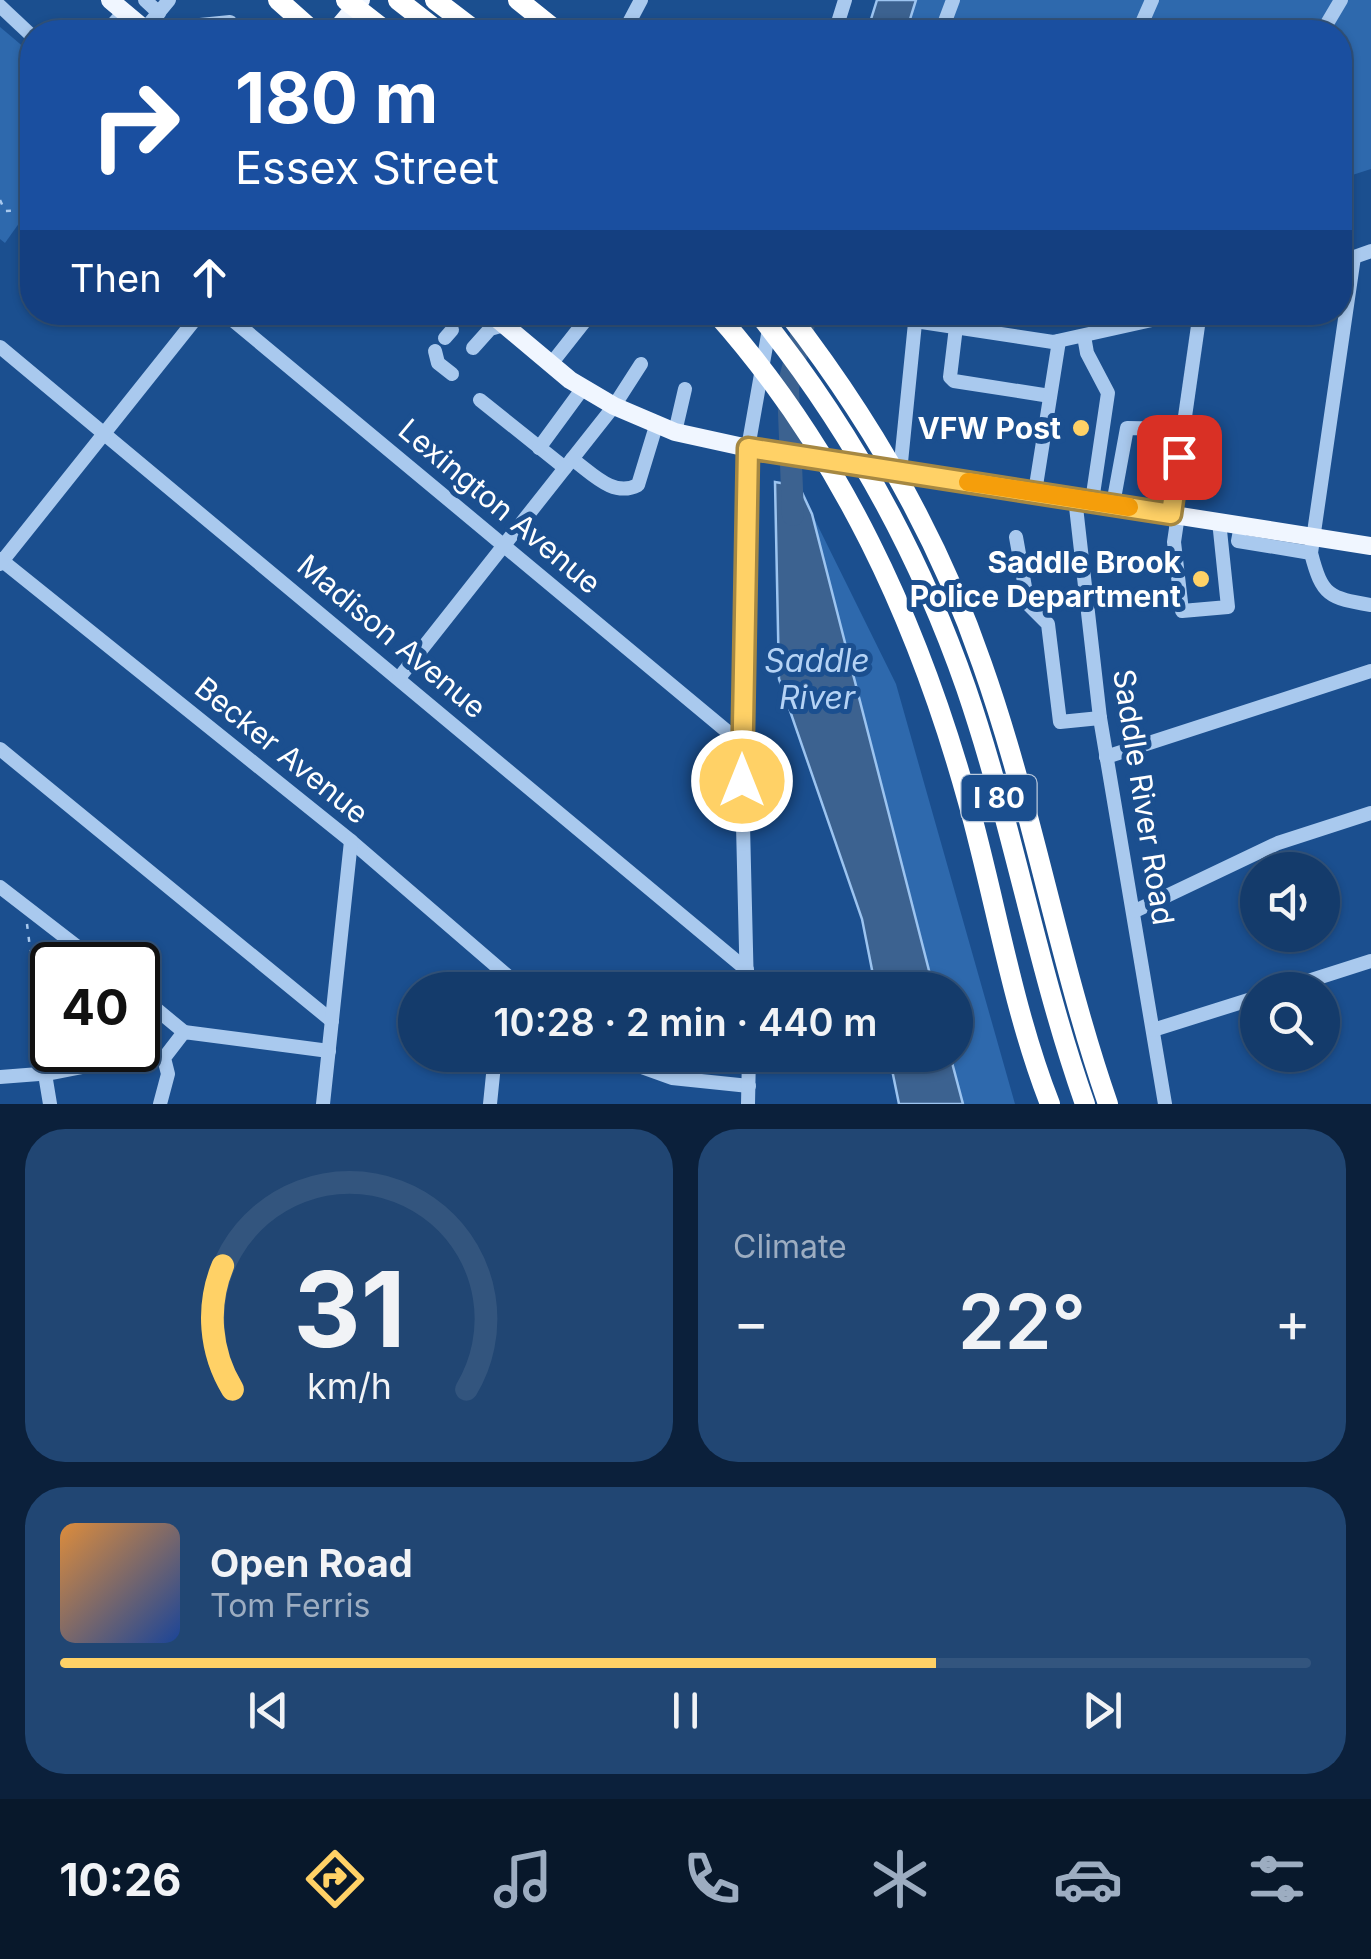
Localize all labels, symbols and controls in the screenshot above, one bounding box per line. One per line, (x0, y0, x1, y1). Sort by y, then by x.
text: 180 m (235, 55, 438, 140)
icon: right (70, 60, 200, 190)
text: Essex Street (235, 140, 499, 195)
icon: ahead (182, 250, 237, 305)
text: Then (70, 255, 162, 301)
place label: VFW Post (917, 410, 1061, 446)
street label: Lexington Avenue (392, 411, 608, 601)
pin (1137, 415, 1222, 500)
marker: VFW Post (1070, 417, 1092, 439)
icon: arrive (1152, 430, 1207, 485)
place label: Saddle Brook Police Department (910, 544, 1182, 614)
street label: Madison Avenue (290, 547, 494, 725)
marker: Saddle Brook Police Department (1190, 568, 1212, 590)
water label: Saddle River (764, 641, 870, 717)
street label: Saddle River Road (1106, 667, 1182, 927)
street label: Becker Avenue (188, 669, 376, 831)
position arrow (690, 729, 794, 833)
road number: I 80 (962, 775, 1036, 821)
map controls (1240, 852, 1340, 1072)
button: sound (1240, 852, 1340, 952)
speed limit sign: 40 (30, 942, 160, 1072)
button: search (1240, 972, 1340, 1072)
text: 10:28 · 2 min · 440 m (494, 999, 877, 1045)
text: Climate (733, 1227, 847, 1266)
text: 31 (293, 1246, 405, 1372)
text: 22° (958, 1276, 1086, 1367)
text: − (733, 1289, 769, 1355)
text: + (1275, 1289, 1311, 1355)
text: km/h (307, 1364, 391, 1408)
text: Open Road (210, 1540, 413, 1586)
text: Tom Ferris (210, 1586, 370, 1625)
icon: previous (241, 1683, 296, 1738)
icon: pause (658, 1683, 713, 1738)
icon: next (1075, 1683, 1130, 1738)
icon: directions (300, 1844, 370, 1914)
icon: music (488, 1844, 558, 1914)
icon: phone (677, 1844, 747, 1914)
icon: climate (865, 1844, 935, 1914)
icon: car (1053, 1844, 1123, 1914)
icon: filters (1242, 1844, 1312, 1914)
text: 10:26 (59, 1852, 182, 1907)

